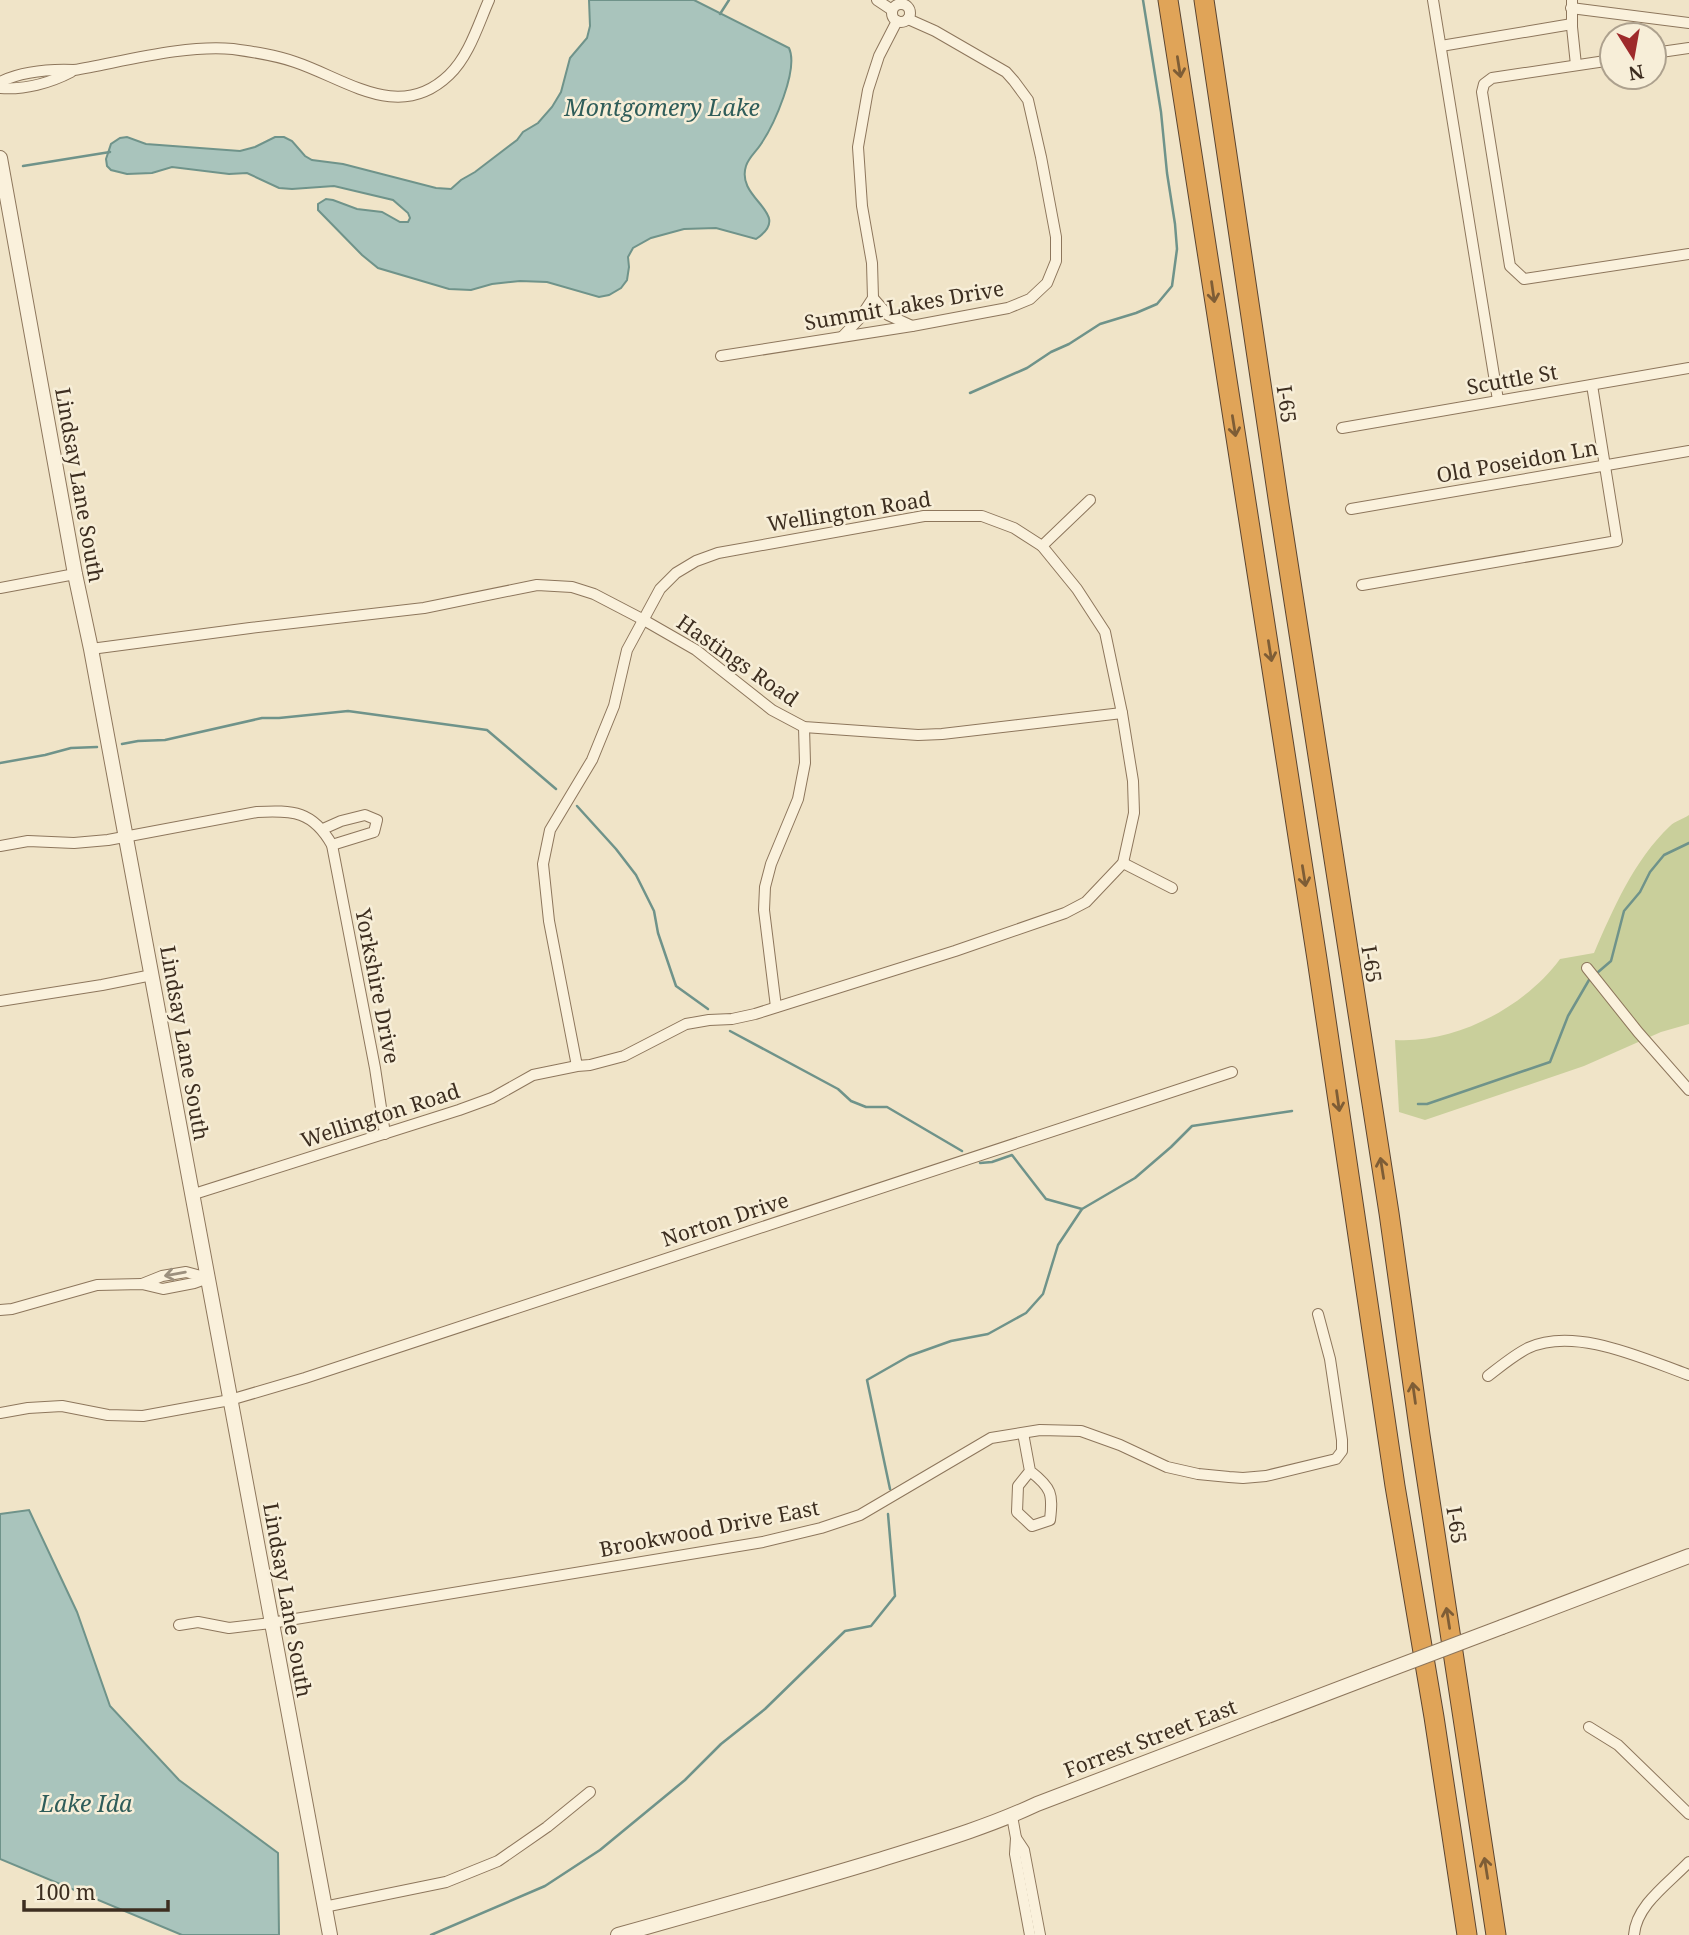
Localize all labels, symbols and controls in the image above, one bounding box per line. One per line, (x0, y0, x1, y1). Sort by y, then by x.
north arrow (1598, 21, 1668, 91)
one-way arrow (1173, 56, 1186, 78)
text: N (1626, 58, 1646, 87)
water label: Montgomery Lake (563, 91, 760, 123)
street label: Summit Lakes Drive (802, 274, 1006, 336)
one-way arrow (1207, 280, 1220, 303)
street label: Scuttle St (1464, 357, 1560, 401)
street label: I-65 (1271, 383, 1303, 425)
street label: Lindsay Lane South (49, 385, 111, 585)
one-way arrow (1228, 414, 1241, 437)
street label: Old Poseidon Ln (1434, 433, 1600, 489)
street label: Wellington Road (765, 484, 933, 538)
street label: Hastings Road (672, 608, 804, 712)
one-way arrow (1263, 639, 1276, 662)
one-way arrow (1298, 864, 1311, 886)
street label: Yorkshire Drive (349, 905, 407, 1066)
street label: Lindsay Lane South (154, 943, 216, 1143)
street label: I-65 (1355, 943, 1389, 985)
street label: Wellington Road (297, 1076, 463, 1154)
one-way arrow (1331, 1089, 1344, 1111)
one-way arrow (1375, 1157, 1388, 1180)
street label: Norton Drive (658, 1185, 792, 1253)
one-way arrow (164, 1268, 187, 1281)
one-way arrow (1407, 1383, 1420, 1405)
street label: Brookwood Drive East (597, 1493, 821, 1563)
street label: Lindsay Lane South (257, 1500, 319, 1700)
street label: I-65 (1440, 1504, 1474, 1546)
one-way arrow (1441, 1608, 1454, 1630)
street label: Forrest Street East (1060, 1692, 1240, 1784)
water label: Lake Ida (39, 1787, 133, 1819)
one-way arrow (1479, 1857, 1492, 1879)
scale bar (24, 1868, 168, 1912)
text: 100 m (35, 1878, 96, 1906)

